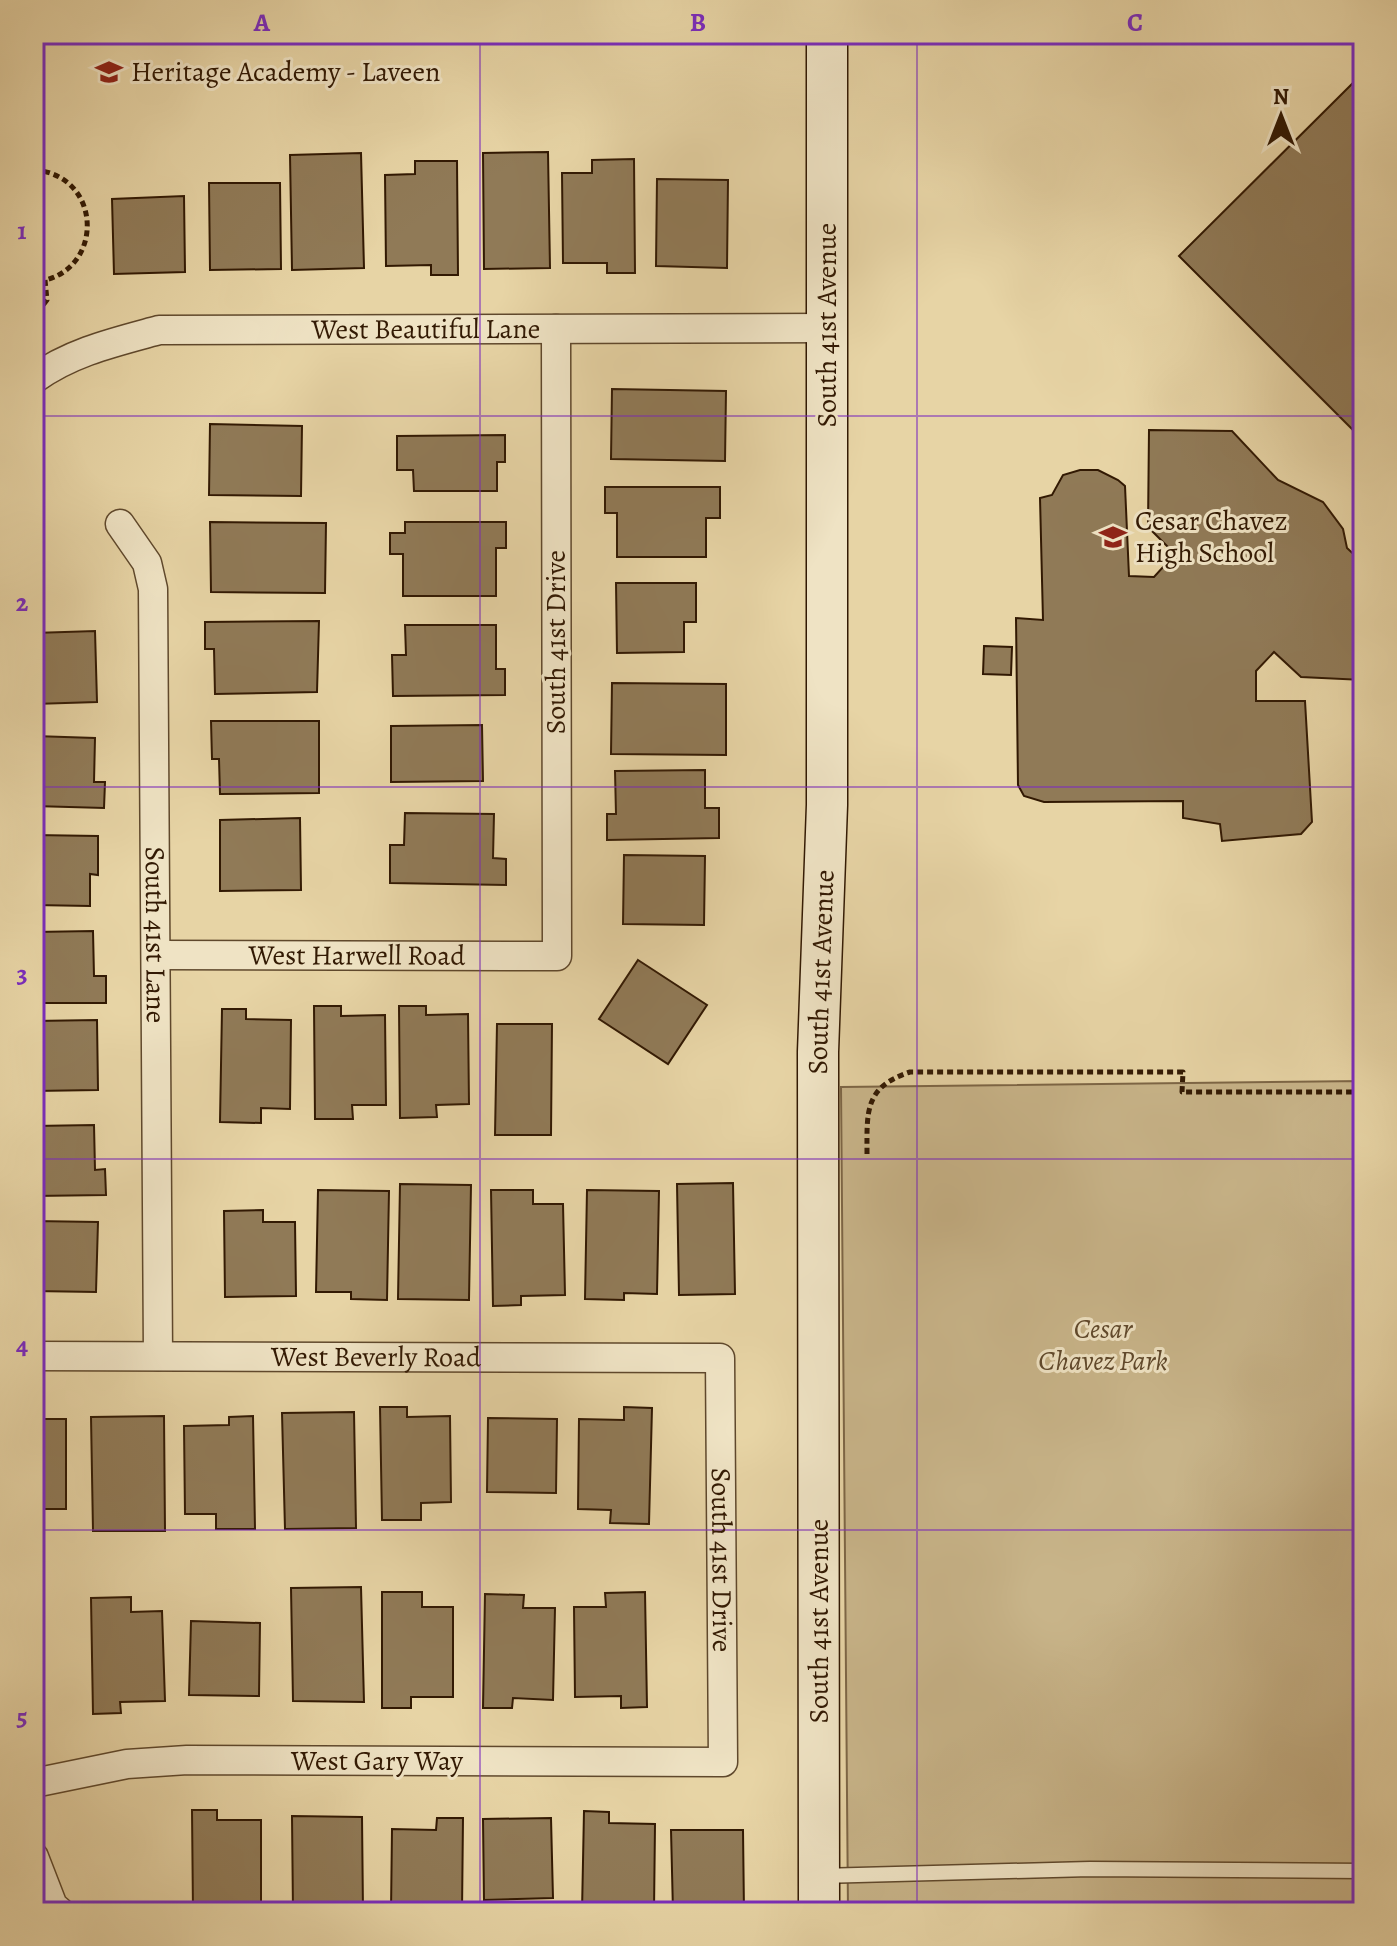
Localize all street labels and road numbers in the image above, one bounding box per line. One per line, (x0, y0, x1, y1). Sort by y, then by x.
street label: South 41st Avenue (808, 223, 846, 427)
street label: West Beautiful Lane (310, 310, 540, 349)
street label: South 41st Drive (537, 550, 575, 734)
street label: South 41st Lane (136, 846, 175, 1023)
street label: South 41st Avenue (799, 869, 844, 1074)
street label: West Harwell Road (248, 936, 466, 975)
street label: West Beverly Road (270, 1338, 482, 1376)
street label: South 41st Drive (702, 1468, 741, 1652)
street label: South 41st Avenue (800, 1519, 838, 1723)
street label: West Gary Way (290, 1742, 464, 1780)

